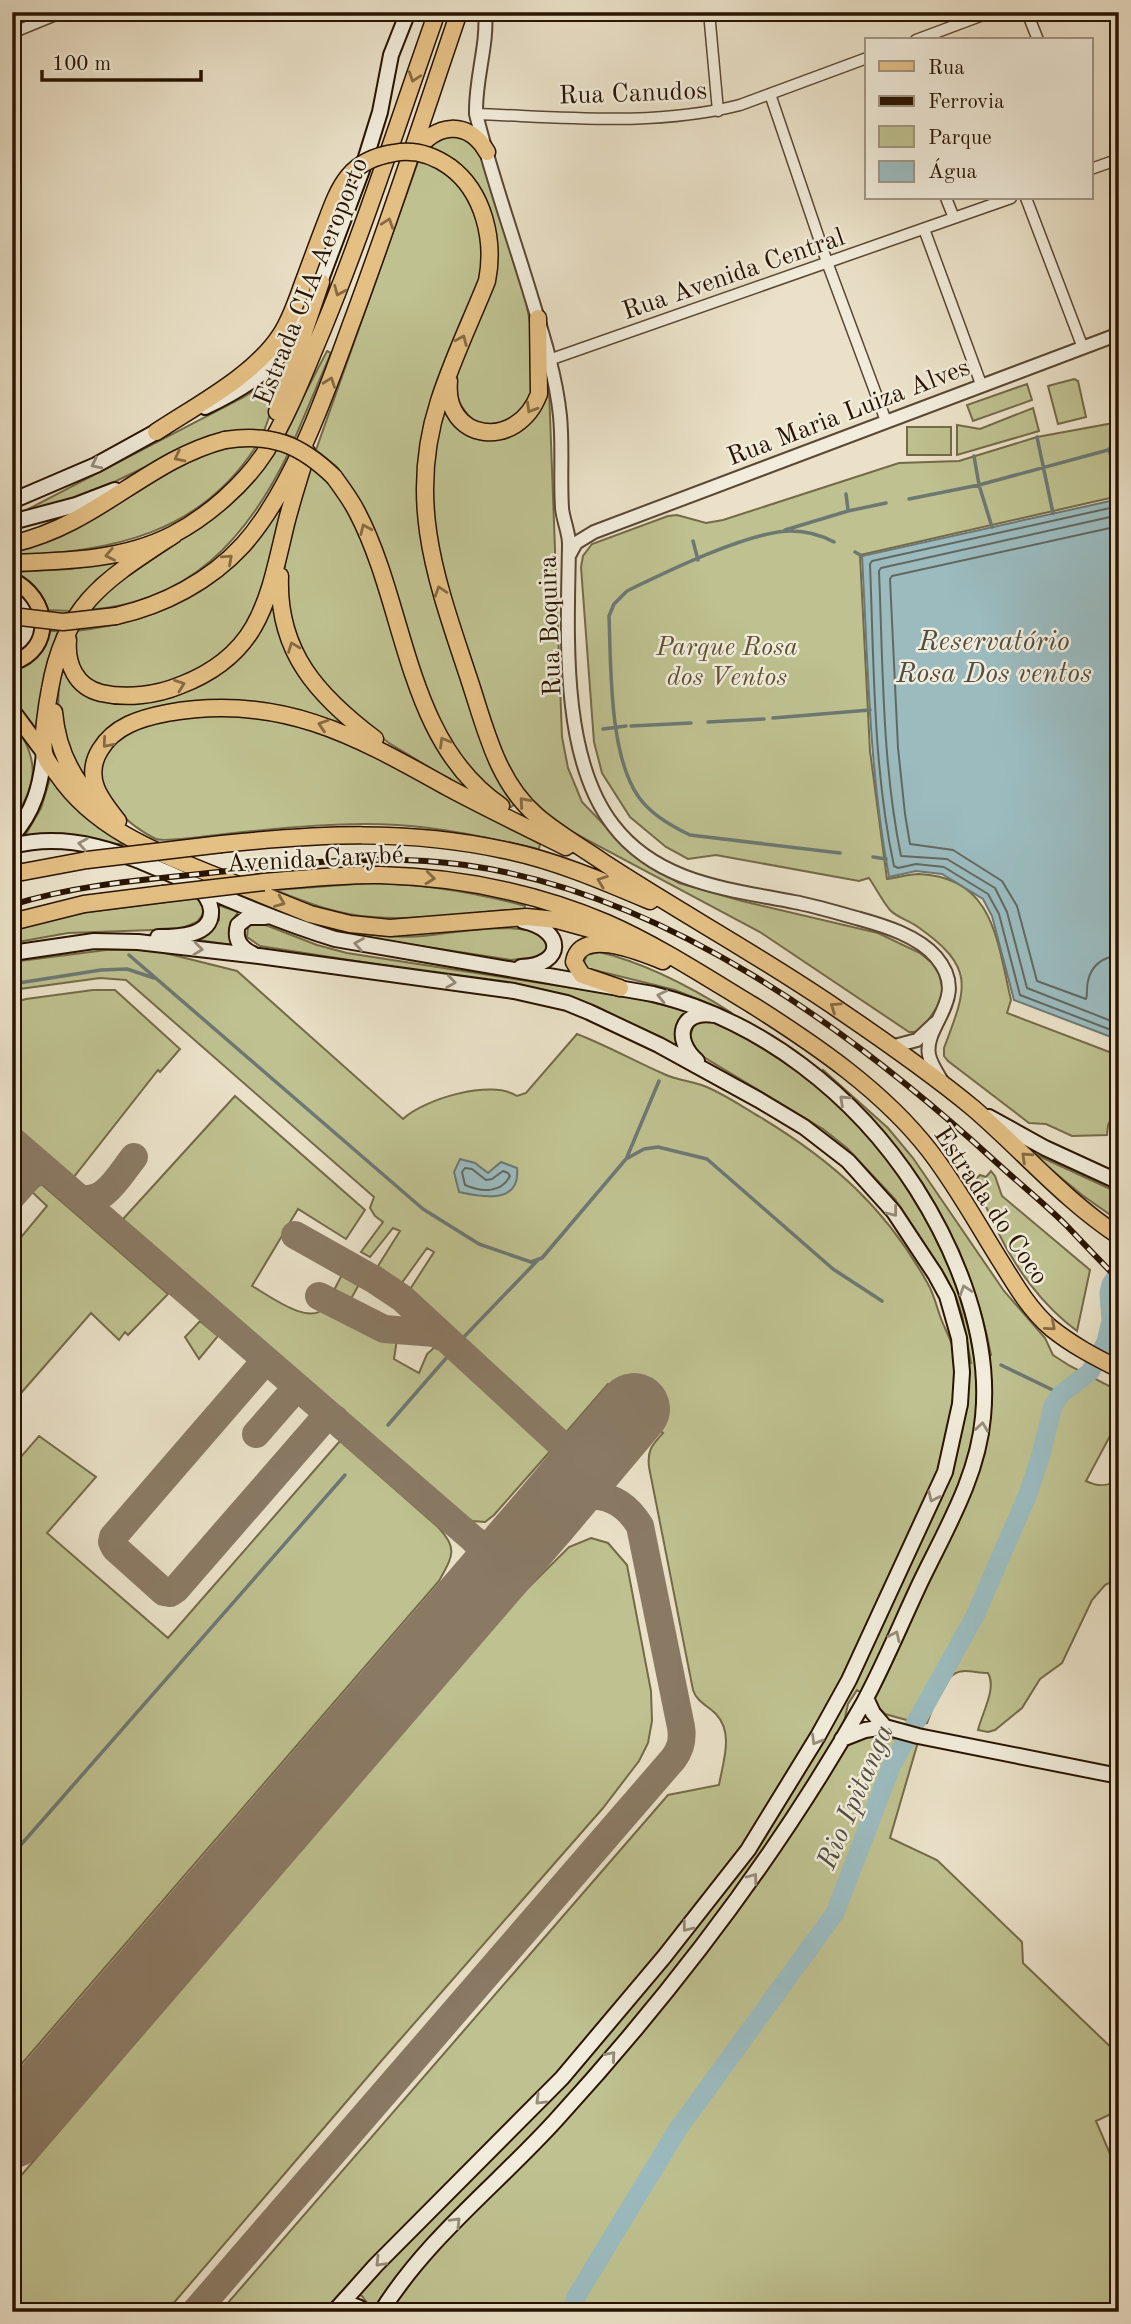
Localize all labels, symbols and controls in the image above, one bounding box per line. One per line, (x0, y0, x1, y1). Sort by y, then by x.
scale bar (42, 38, 201, 82)
legend (865, 38, 1092, 200)
text: 100 m (52, 54, 111, 75)
text: Rua (928, 58, 965, 79)
one-way arrow (408, 70, 422, 82)
street label: Rua Canudos (558, 78, 708, 110)
text: Ferrovia (928, 92, 1004, 113)
text: Parque (928, 128, 992, 149)
street label: Estrada CIA Aeroporto (250, 154, 373, 409)
text: Água (928, 158, 977, 183)
one-way arrow (380, 218, 394, 230)
street label: Rua Avenida Central (619, 225, 848, 325)
one-way arrow (333, 284, 347, 296)
one-way arrow (454, 335, 468, 347)
street label: Rua Maria Luiza Alves (724, 355, 974, 471)
one-way arrow (322, 377, 336, 389)
one-way arrow (526, 401, 539, 414)
one-way arrow (173, 448, 186, 462)
one-way arrow (91, 456, 103, 470)
one-way arrow (359, 524, 373, 537)
one-way arrow (104, 547, 116, 562)
one-way arrow (219, 555, 232, 567)
street label: Rua Boquira (536, 555, 566, 697)
one-way arrow (434, 586, 449, 598)
water label: Reservatório Rosa Dos ventos (895, 629, 1092, 689)
park label: Parque Rosa dos Ventos (655, 635, 798, 691)
one-way arrow (287, 641, 301, 653)
one-way arrow (174, 679, 186, 693)
one-way arrow (318, 719, 330, 733)
one-way arrow (103, 735, 115, 748)
one-way arrow (439, 737, 452, 750)
one-way arrow (520, 797, 532, 810)
one-way arrow (77, 837, 89, 852)
street label: Avenida Carybé (226, 842, 404, 878)
one-way arrow (424, 871, 436, 886)
one-way arrow (597, 876, 609, 890)
one-way arrow (273, 894, 286, 908)
one-way arrow (353, 937, 365, 952)
one-way arrow (193, 941, 204, 956)
one-way arrow (445, 974, 456, 989)
one-way arrow (656, 990, 668, 1004)
one-way arrow (830, 1003, 843, 1015)
one-way arrow (839, 1096, 852, 1109)
street label: Estrada do Coco (928, 1123, 1053, 1290)
one-way arrow (1021, 1153, 1034, 1166)
one-way arrow (884, 1204, 897, 1217)
one-way arrow (959, 1285, 973, 1297)
one-way arrow (1043, 1318, 1056, 1331)
one-way arrow (974, 1421, 989, 1433)
one-way arrow (927, 1490, 941, 1502)
one-way arrow (887, 1631, 901, 1644)
water label: Rio Ipitanga (813, 1721, 900, 1875)
one-way arrow (811, 1732, 824, 1745)
one-way arrow (745, 1873, 758, 1886)
one-way arrow (683, 1919, 696, 1932)
one-way arrow (603, 2051, 615, 2064)
one-way arrow (535, 2092, 548, 2105)
one-way arrow (448, 2218, 460, 2230)
one-way arrow (375, 2254, 388, 2267)

